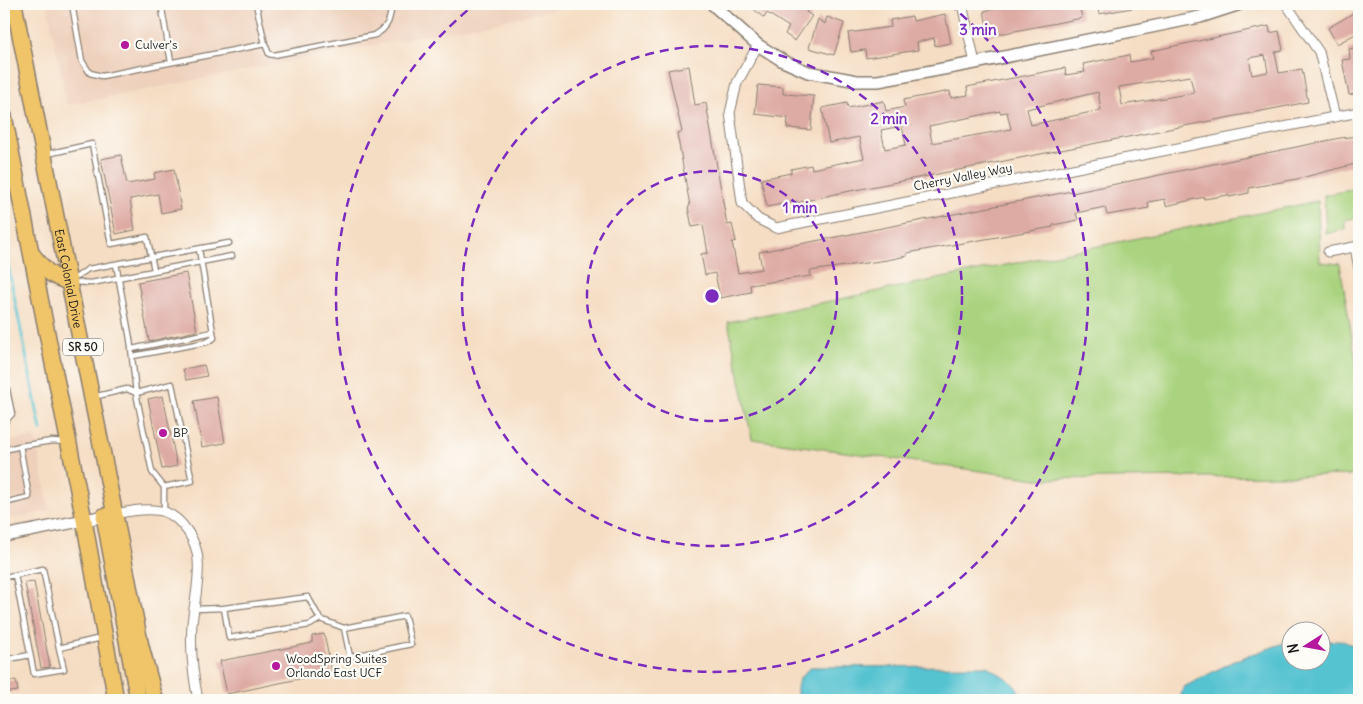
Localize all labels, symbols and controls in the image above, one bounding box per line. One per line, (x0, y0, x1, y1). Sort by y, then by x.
text: 3 min (959, 20, 997, 39)
place label: Culver's (135, 37, 177, 52)
marker: Culver's (119, 39, 131, 51)
text: 2 min (871, 109, 908, 128)
street label: Cherry Valley Way (912, 160, 1014, 193)
text: 1 min (783, 198, 818, 217)
street label: East Colonial Drive (52, 228, 86, 329)
centre of rings (703, 287, 721, 305)
road number: SR 50 (63, 338, 103, 356)
place label: BP (173, 425, 188, 440)
marker: BP (157, 427, 169, 439)
north arrow (1280, 622, 1330, 672)
text: N (1283, 642, 1303, 655)
place label: WoodSpring Suites Orlando East UCF (286, 651, 387, 680)
marker: WoodSpring Suites Orlando East UCF (270, 660, 282, 672)

